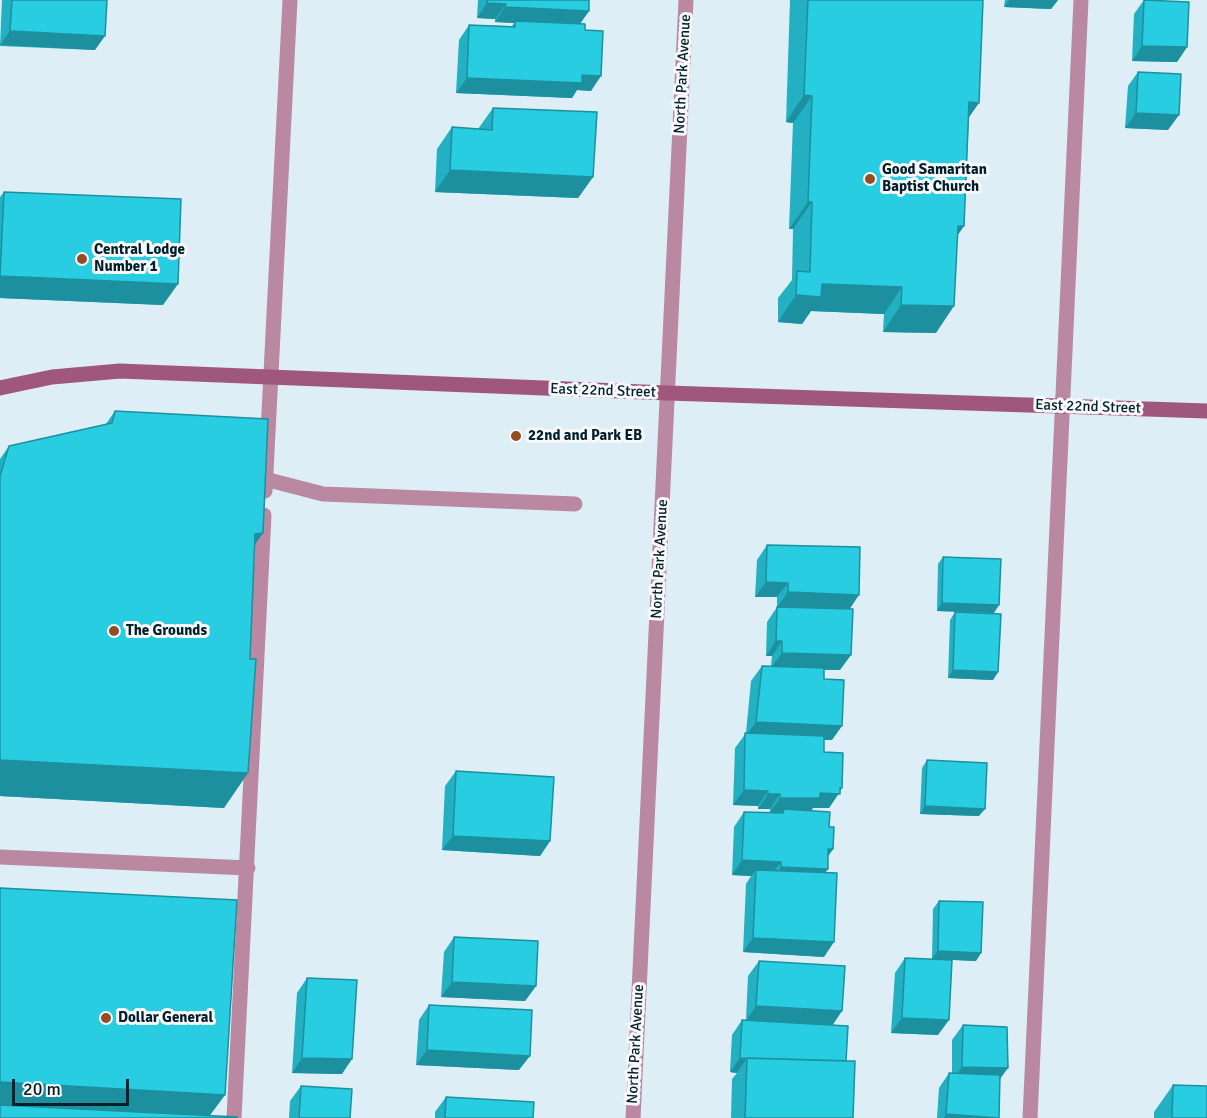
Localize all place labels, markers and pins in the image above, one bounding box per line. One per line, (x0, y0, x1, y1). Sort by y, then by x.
place label: Good Samaritan Baptist Church (882, 161, 987, 196)
marker: Good Samaritan Baptist Church (863, 172, 877, 186)
place label: Central Lodge Number 1 (94, 241, 185, 276)
marker: Central Lodge Number 1 (75, 252, 89, 266)
place label: 22nd and Park EB (528, 427, 642, 445)
marker: 22nd and Park EB (509, 429, 523, 443)
place label: The Grounds (126, 622, 207, 640)
marker: The Grounds (107, 624, 121, 638)
place label: Dollar General (118, 1009, 213, 1027)
marker: Dollar General (99, 1011, 113, 1025)

